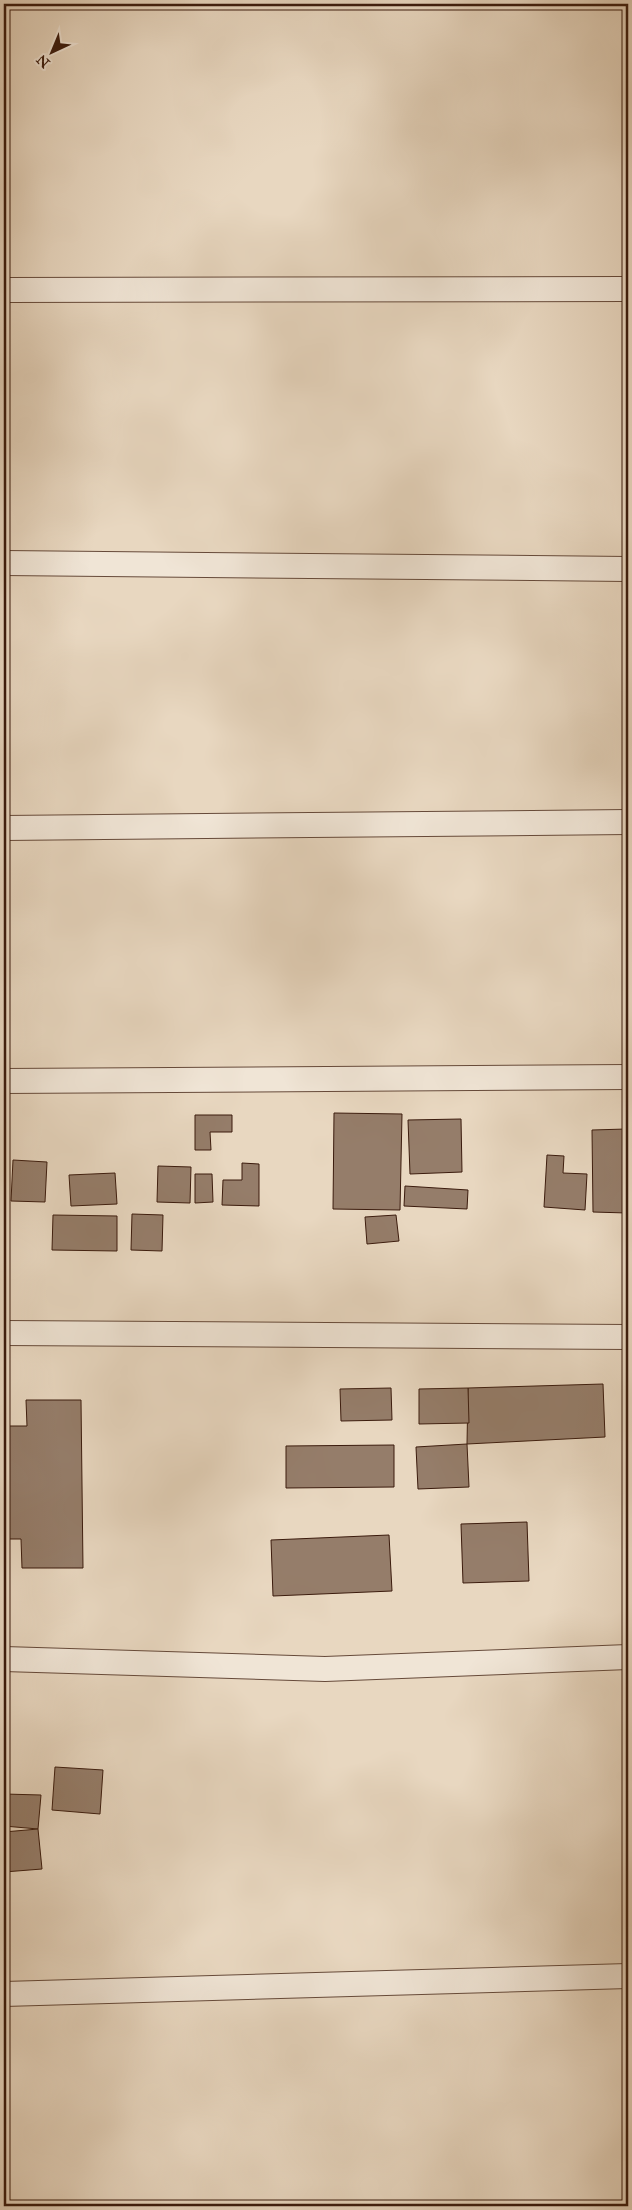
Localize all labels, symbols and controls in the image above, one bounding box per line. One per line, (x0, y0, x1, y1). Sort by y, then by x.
north arrow (28, 28, 78, 78)
text: N (33, 51, 53, 71)

